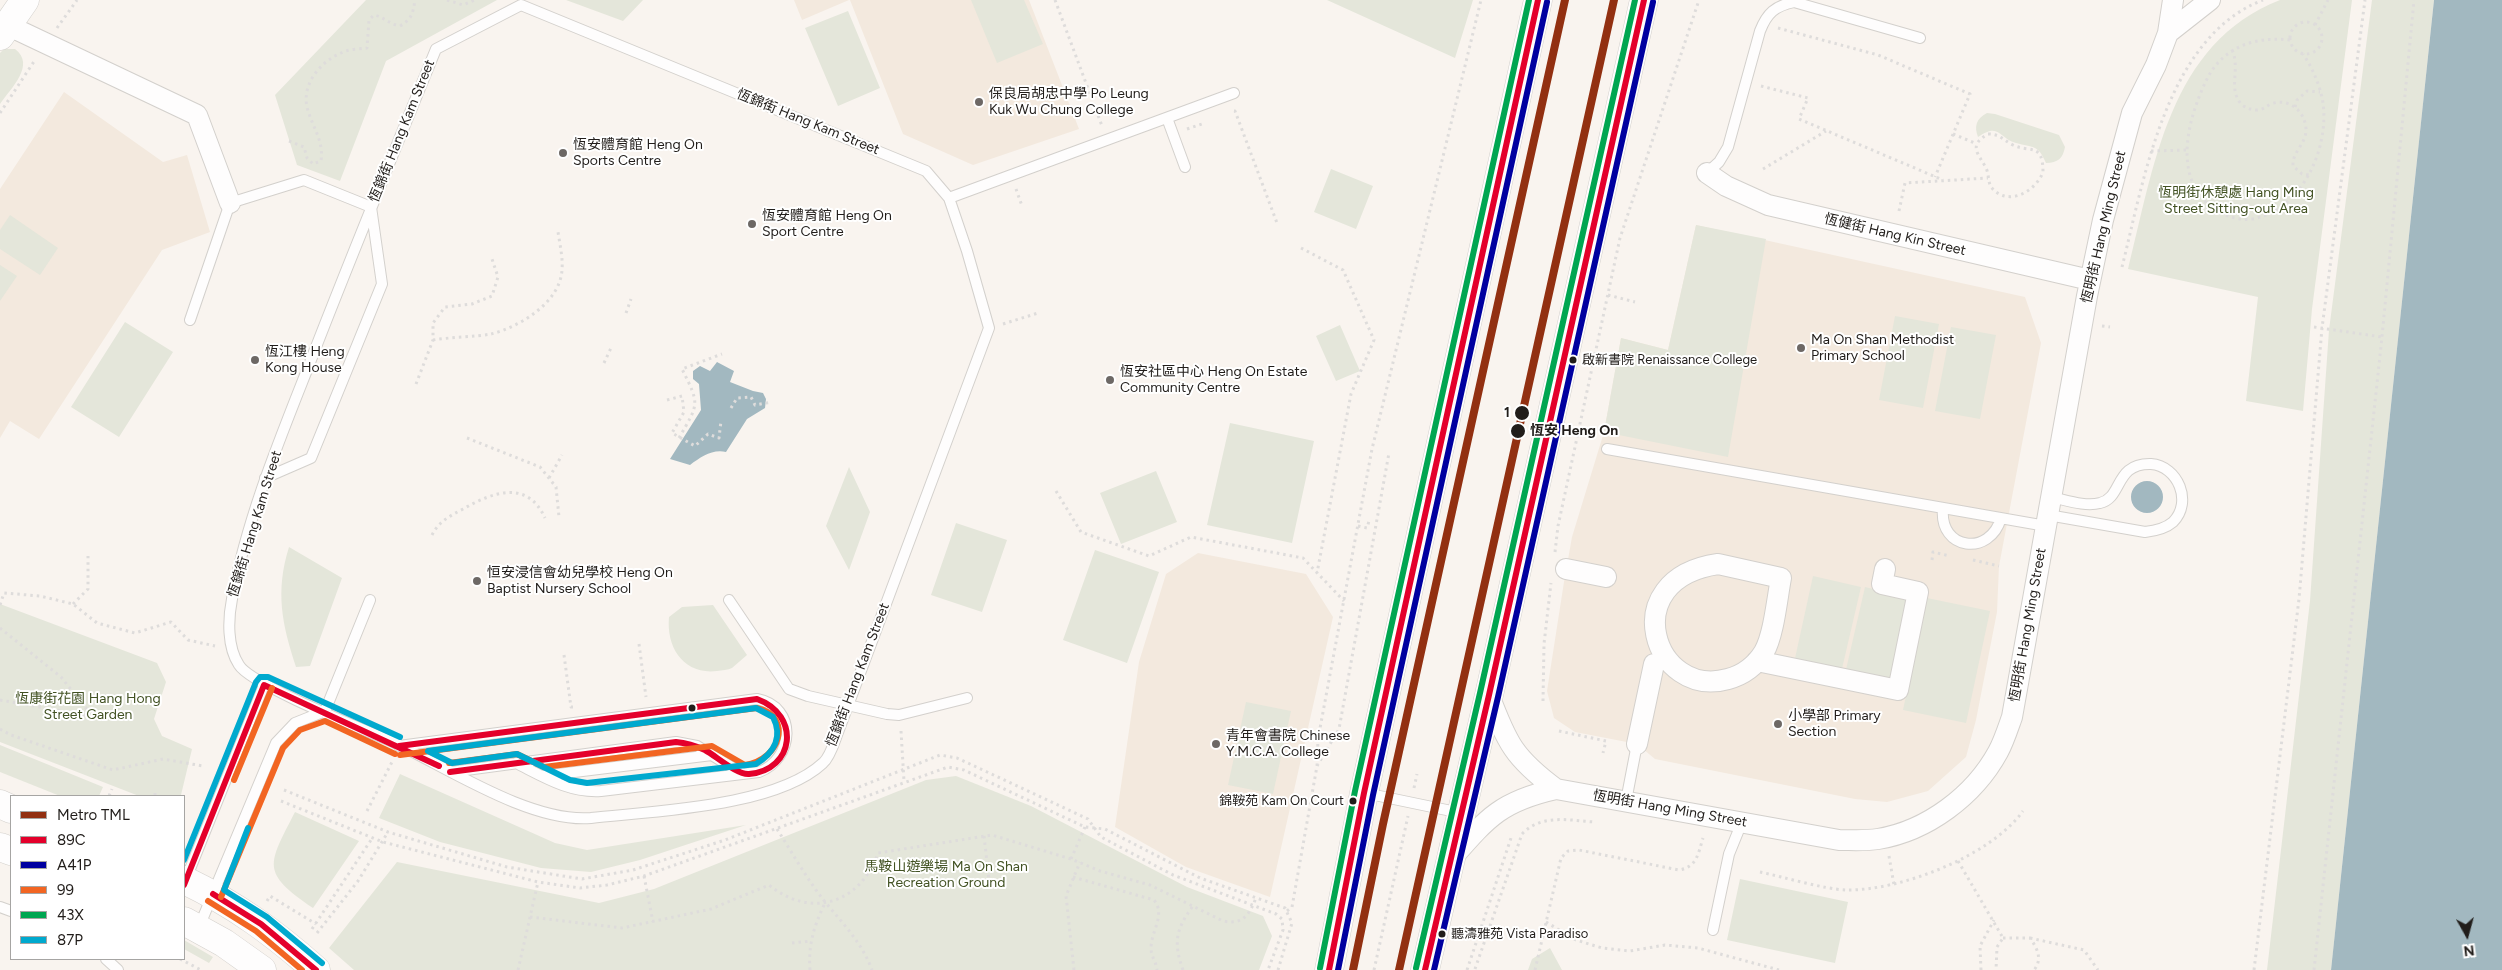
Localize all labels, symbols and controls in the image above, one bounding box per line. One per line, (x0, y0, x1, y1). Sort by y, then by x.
street label: 恆錦街 Hang Kam Street (366, 57, 438, 205)
street label: 恆錦街 Hang Kam Street (734, 86, 882, 158)
place label: 保良局胡忠中學 Po Leung Kuk Wu Chung College (989, 86, 1149, 118)
marker: 保良局胡忠中學 Po Leung Kuk Wu Chung College (973, 96, 985, 108)
place label: 恆安體育館 Heng On Sports Centre (573, 137, 703, 170)
marker: 恆安體育館 Heng On Sports Centre (557, 147, 569, 159)
street label: 恆明街 Hang Ming Street (2078, 149, 2130, 305)
park label: 恆明街休憩處 Hang Ming Street Sitting-out Area (2158, 185, 2314, 218)
place label: 恆安體育館 Heng On Sport Centre (762, 208, 892, 240)
street label: 恆健街 Hang Kin Street (1823, 211, 1967, 259)
marker: 恆安體育館 Heng On Sport Centre (746, 218, 758, 230)
place label: Ma On Shan Methodist Primary School (1811, 332, 1954, 364)
marker: Ma On Shan Methodist Primary School (1795, 342, 1807, 354)
place label: 恆江樓 Heng Kong House (265, 344, 345, 377)
place label: 啟新書院 Renaissance College (1582, 352, 1757, 368)
marker: 恆江樓 Heng Kong House (249, 354, 261, 366)
marker: 啟新書院 Renaissance College (1568, 355, 1578, 365)
place label: 恆安社區中心 Heng On Estate Community Centre (1120, 364, 1307, 397)
marker: 恆安社區中心 Heng On Estate Community Centre (1104, 374, 1116, 386)
marker: 1 (1513, 404, 1531, 422)
place label: 1 (1504, 405, 1510, 421)
marker: 恆安 Heng On (1509, 422, 1527, 440)
place label: 恆安 Heng On (1530, 423, 1618, 439)
street label: 恆錦街 Hang Kam Street (225, 449, 285, 599)
street label: 恆明街 Hang Ming Street (2006, 547, 2050, 703)
place label: 恒安浸信會幼兒學校 Heng On Baptist Nursery School (487, 565, 673, 598)
marker: 恒安浸信會幼兒學校 Heng On Baptist Nursery School (471, 575, 483, 587)
street label: 恆錦街 Hang Kam Street (823, 601, 893, 749)
park label: 恆康街花園 Hang Hong Street Garden (15, 691, 161, 724)
unlabelled marker (687, 703, 697, 713)
place label: 小學部 Primary Section (1788, 708, 1881, 740)
marker: 小學部 Primary Section (1772, 718, 1784, 730)
place label: 青年會書院 Chinese Y.M.C.A. College (1226, 728, 1350, 760)
marker: 青年會書院 Chinese Y.M.C.A. College (1210, 738, 1222, 750)
street label: 恆明街 Hang Ming Street (1592, 787, 1748, 831)
place label: 錦鞍苑 Kam On Court (1219, 793, 1344, 809)
legend (10, 795, 185, 960)
marker: 錦鞍苑 Kam On Court (1348, 796, 1358, 806)
text: Metro TML (57, 806, 130, 824)
text: 89C (57, 831, 86, 849)
text: A41P (57, 856, 91, 874)
park label: 馬鞍山遊樂場 Ma On Shan Recreation Ground (864, 859, 1028, 892)
text: 99 (57, 881, 74, 899)
text: 43X (57, 906, 84, 924)
north arrow (2442, 910, 2492, 960)
place label: 聽濤雅苑 Vista Paradiso (1451, 926, 1588, 942)
marker: 聽濤雅苑 Vista Paradiso (1437, 929, 1447, 939)
text: 87P (57, 931, 83, 949)
text: N (2462, 941, 2475, 959)

